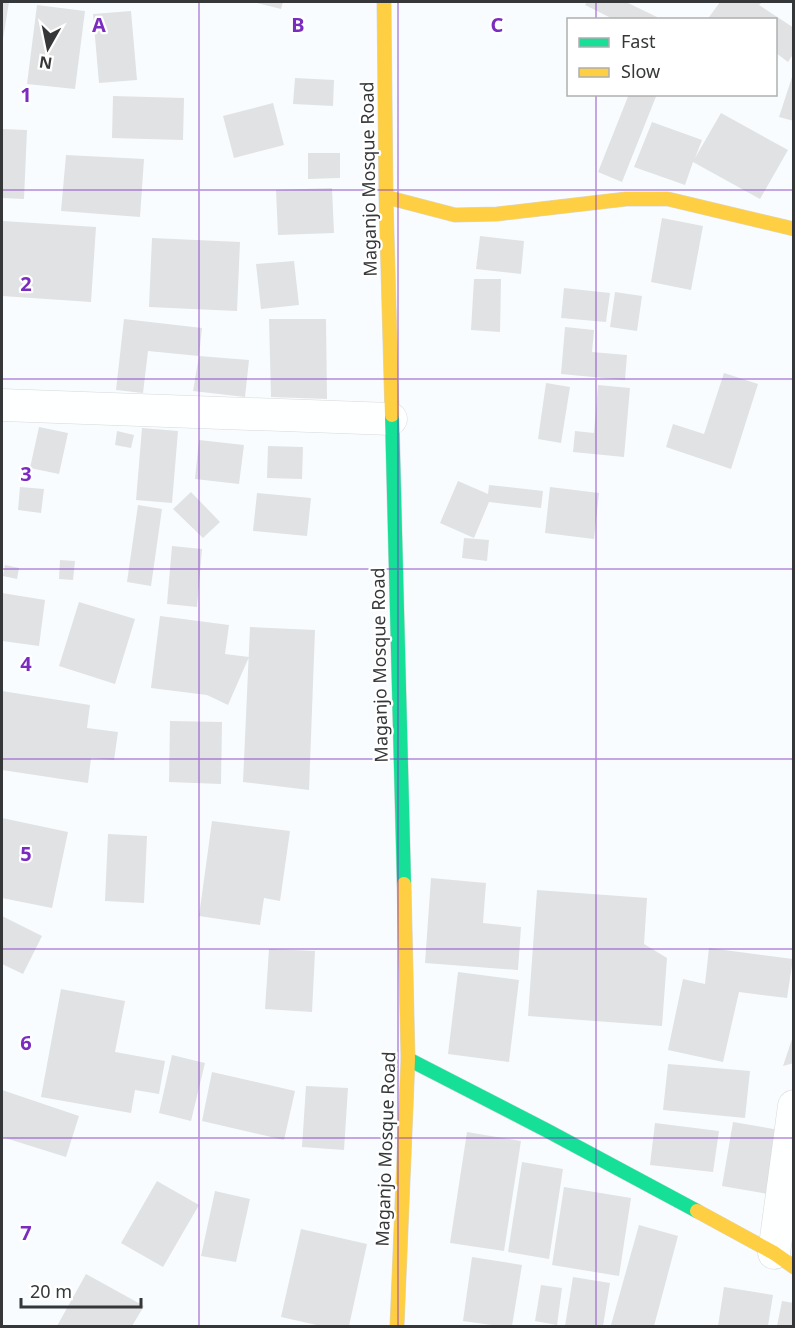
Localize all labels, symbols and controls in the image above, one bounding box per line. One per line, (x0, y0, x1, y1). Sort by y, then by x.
text: A (92, 11, 106, 38)
text: B (291, 11, 305, 38)
text: C (491, 11, 504, 38)
north arrow (18, 18, 78, 78)
legend (567, 18, 777, 96)
text: Fast (621, 29, 656, 53)
text: N (38, 51, 54, 75)
text: Slow (621, 59, 660, 83)
text: 1 (20, 81, 32, 108)
street label: Maganjo Mosque Road (354, 81, 382, 277)
text: 2 (20, 270, 32, 297)
text: 3 (20, 460, 32, 487)
street label: Maganjo Mosque Road (365, 567, 393, 763)
text: 4 (20, 650, 32, 677)
text: 5 (20, 840, 32, 867)
text: 6 (20, 1029, 32, 1056)
street label: Maganjo Mosque Road (370, 1051, 400, 1247)
text: 7 (20, 1219, 32, 1246)
scale bar (21, 1271, 141, 1309)
text: 20 m (30, 1279, 72, 1303)

